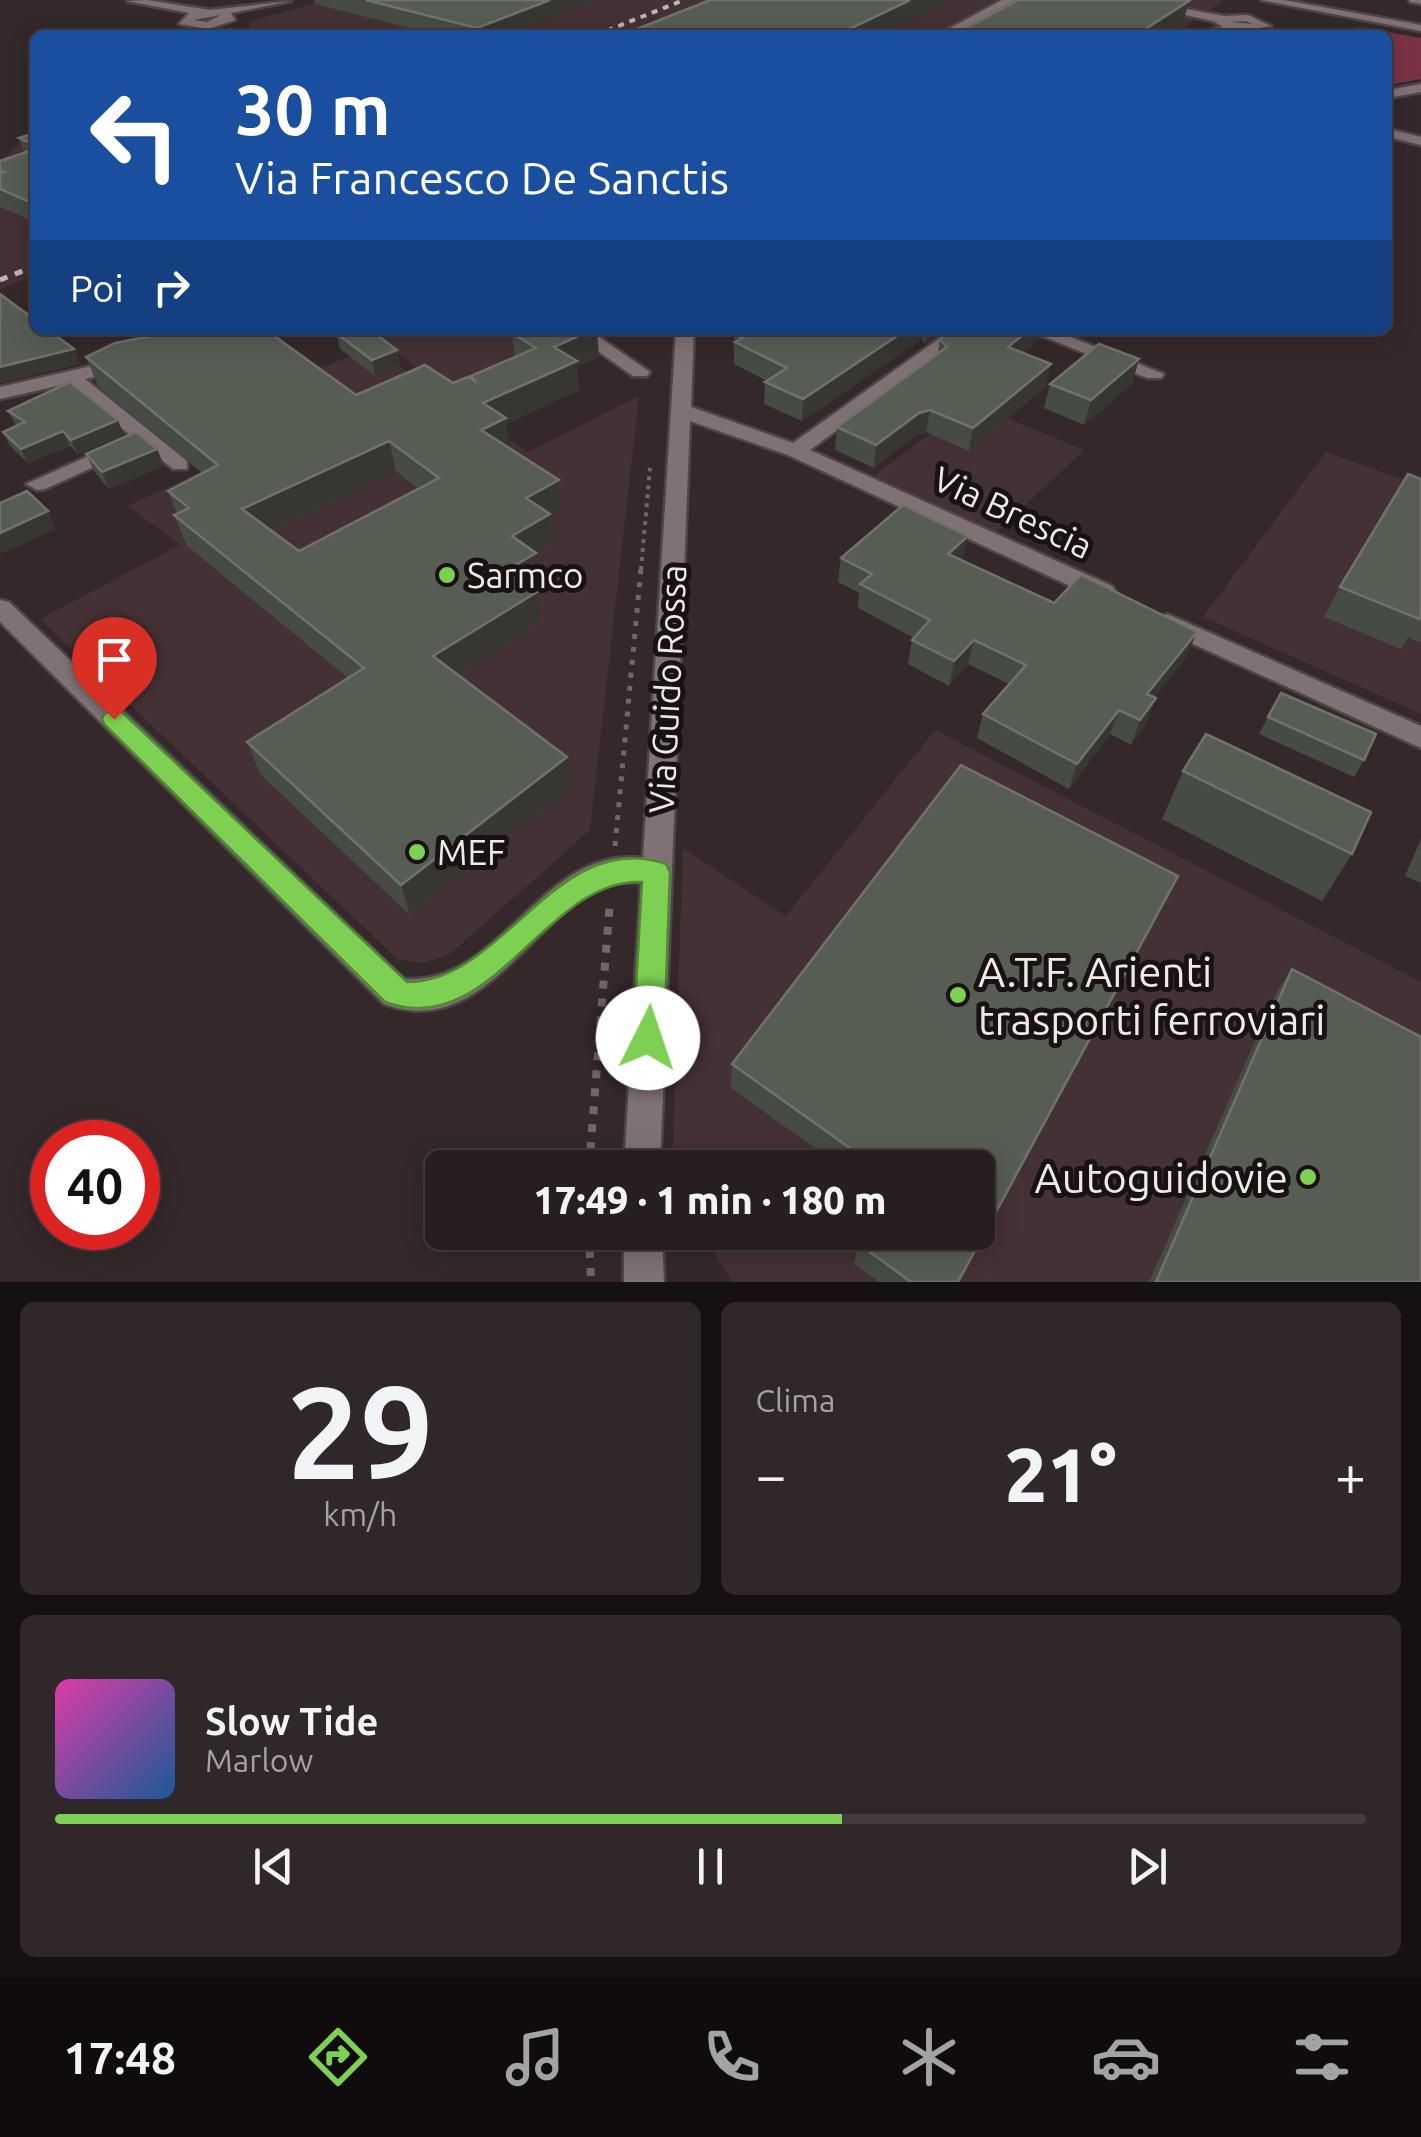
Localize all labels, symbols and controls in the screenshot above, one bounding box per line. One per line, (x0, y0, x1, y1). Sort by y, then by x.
icon: left (70, 70, 200, 200)
text: 30 m (235, 70, 391, 148)
text: Via Francesco De Sanctis (235, 152, 729, 203)
icon: right (144, 260, 199, 315)
text: Poi (70, 267, 124, 309)
street label: Via Brescia (927, 458, 1099, 566)
place label: Sarmco (467, 555, 583, 595)
marker: Sarmco (436, 564, 458, 586)
street label: Via Guido Rossa (641, 564, 693, 814)
pin (72, 617, 157, 720)
icon: arrive (87, 632, 142, 687)
place label: MEF (437, 832, 505, 872)
marker: MEF (406, 841, 428, 863)
place label: A.T.F. Arienti trasporti ferroviari (978, 948, 1325, 1043)
marker: A.T.F. Arienti trasporti ferroviari (947, 984, 969, 1006)
position arrow (596, 986, 700, 1090)
speed limit sign: 40 (30, 1120, 160, 1250)
place label: Autoguidovie (1034, 1154, 1288, 1201)
marker: Autoguidovie (1297, 1166, 1319, 1188)
text: 17:49 · 1 min · 180 m (533, 1179, 887, 1221)
text: 29 (287, 1358, 434, 1504)
text: Clima (756, 1382, 835, 1418)
text: 21° (1005, 1432, 1117, 1516)
text: − (756, 1444, 787, 1505)
text: + (1335, 1444, 1366, 1505)
text: km/h (323, 1496, 397, 1532)
text: Slow Tide (205, 1700, 378, 1742)
text: Marlow (205, 1742, 313, 1778)
icon: previous (246, 1839, 301, 1894)
icon: pause (683, 1839, 738, 1894)
icon: next (1120, 1839, 1175, 1894)
icon: directions (303, 2022, 373, 2092)
icon: music (500, 2022, 570, 2092)
icon: phone (697, 2022, 767, 2092)
icon: climate (894, 2022, 964, 2092)
icon: car (1091, 2022, 1161, 2092)
icon: filters (1287, 2022, 1357, 2092)
text: 17:48 (63, 2032, 176, 2083)

